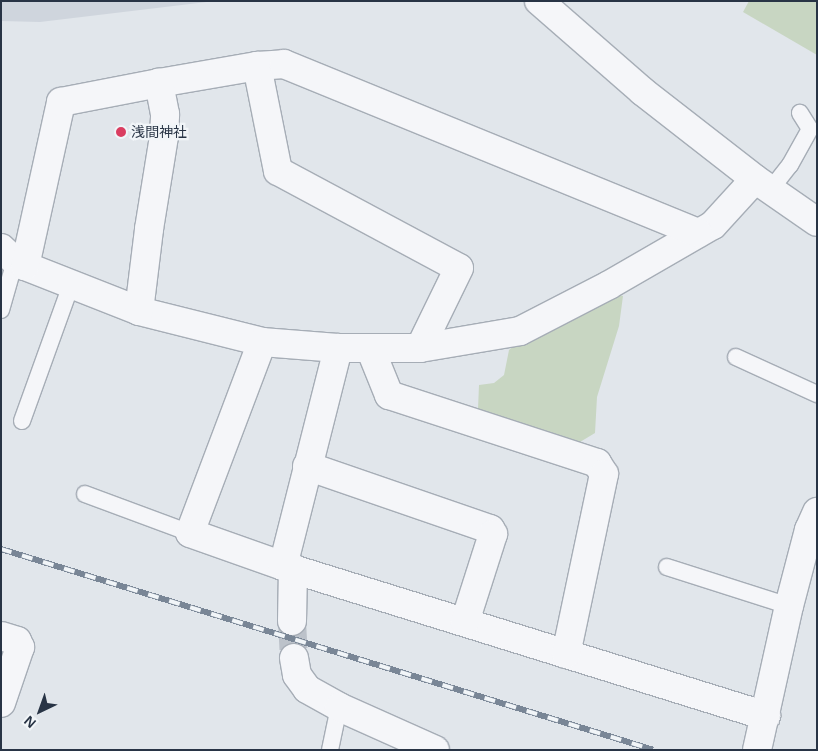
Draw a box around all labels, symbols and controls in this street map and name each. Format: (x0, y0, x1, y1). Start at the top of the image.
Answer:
place label: 浅間神社 (131, 124, 187, 140)
marker: 浅間神社 (115, 126, 127, 138)
north arrow (15, 686, 65, 736)
text: N (21, 713, 39, 731)

